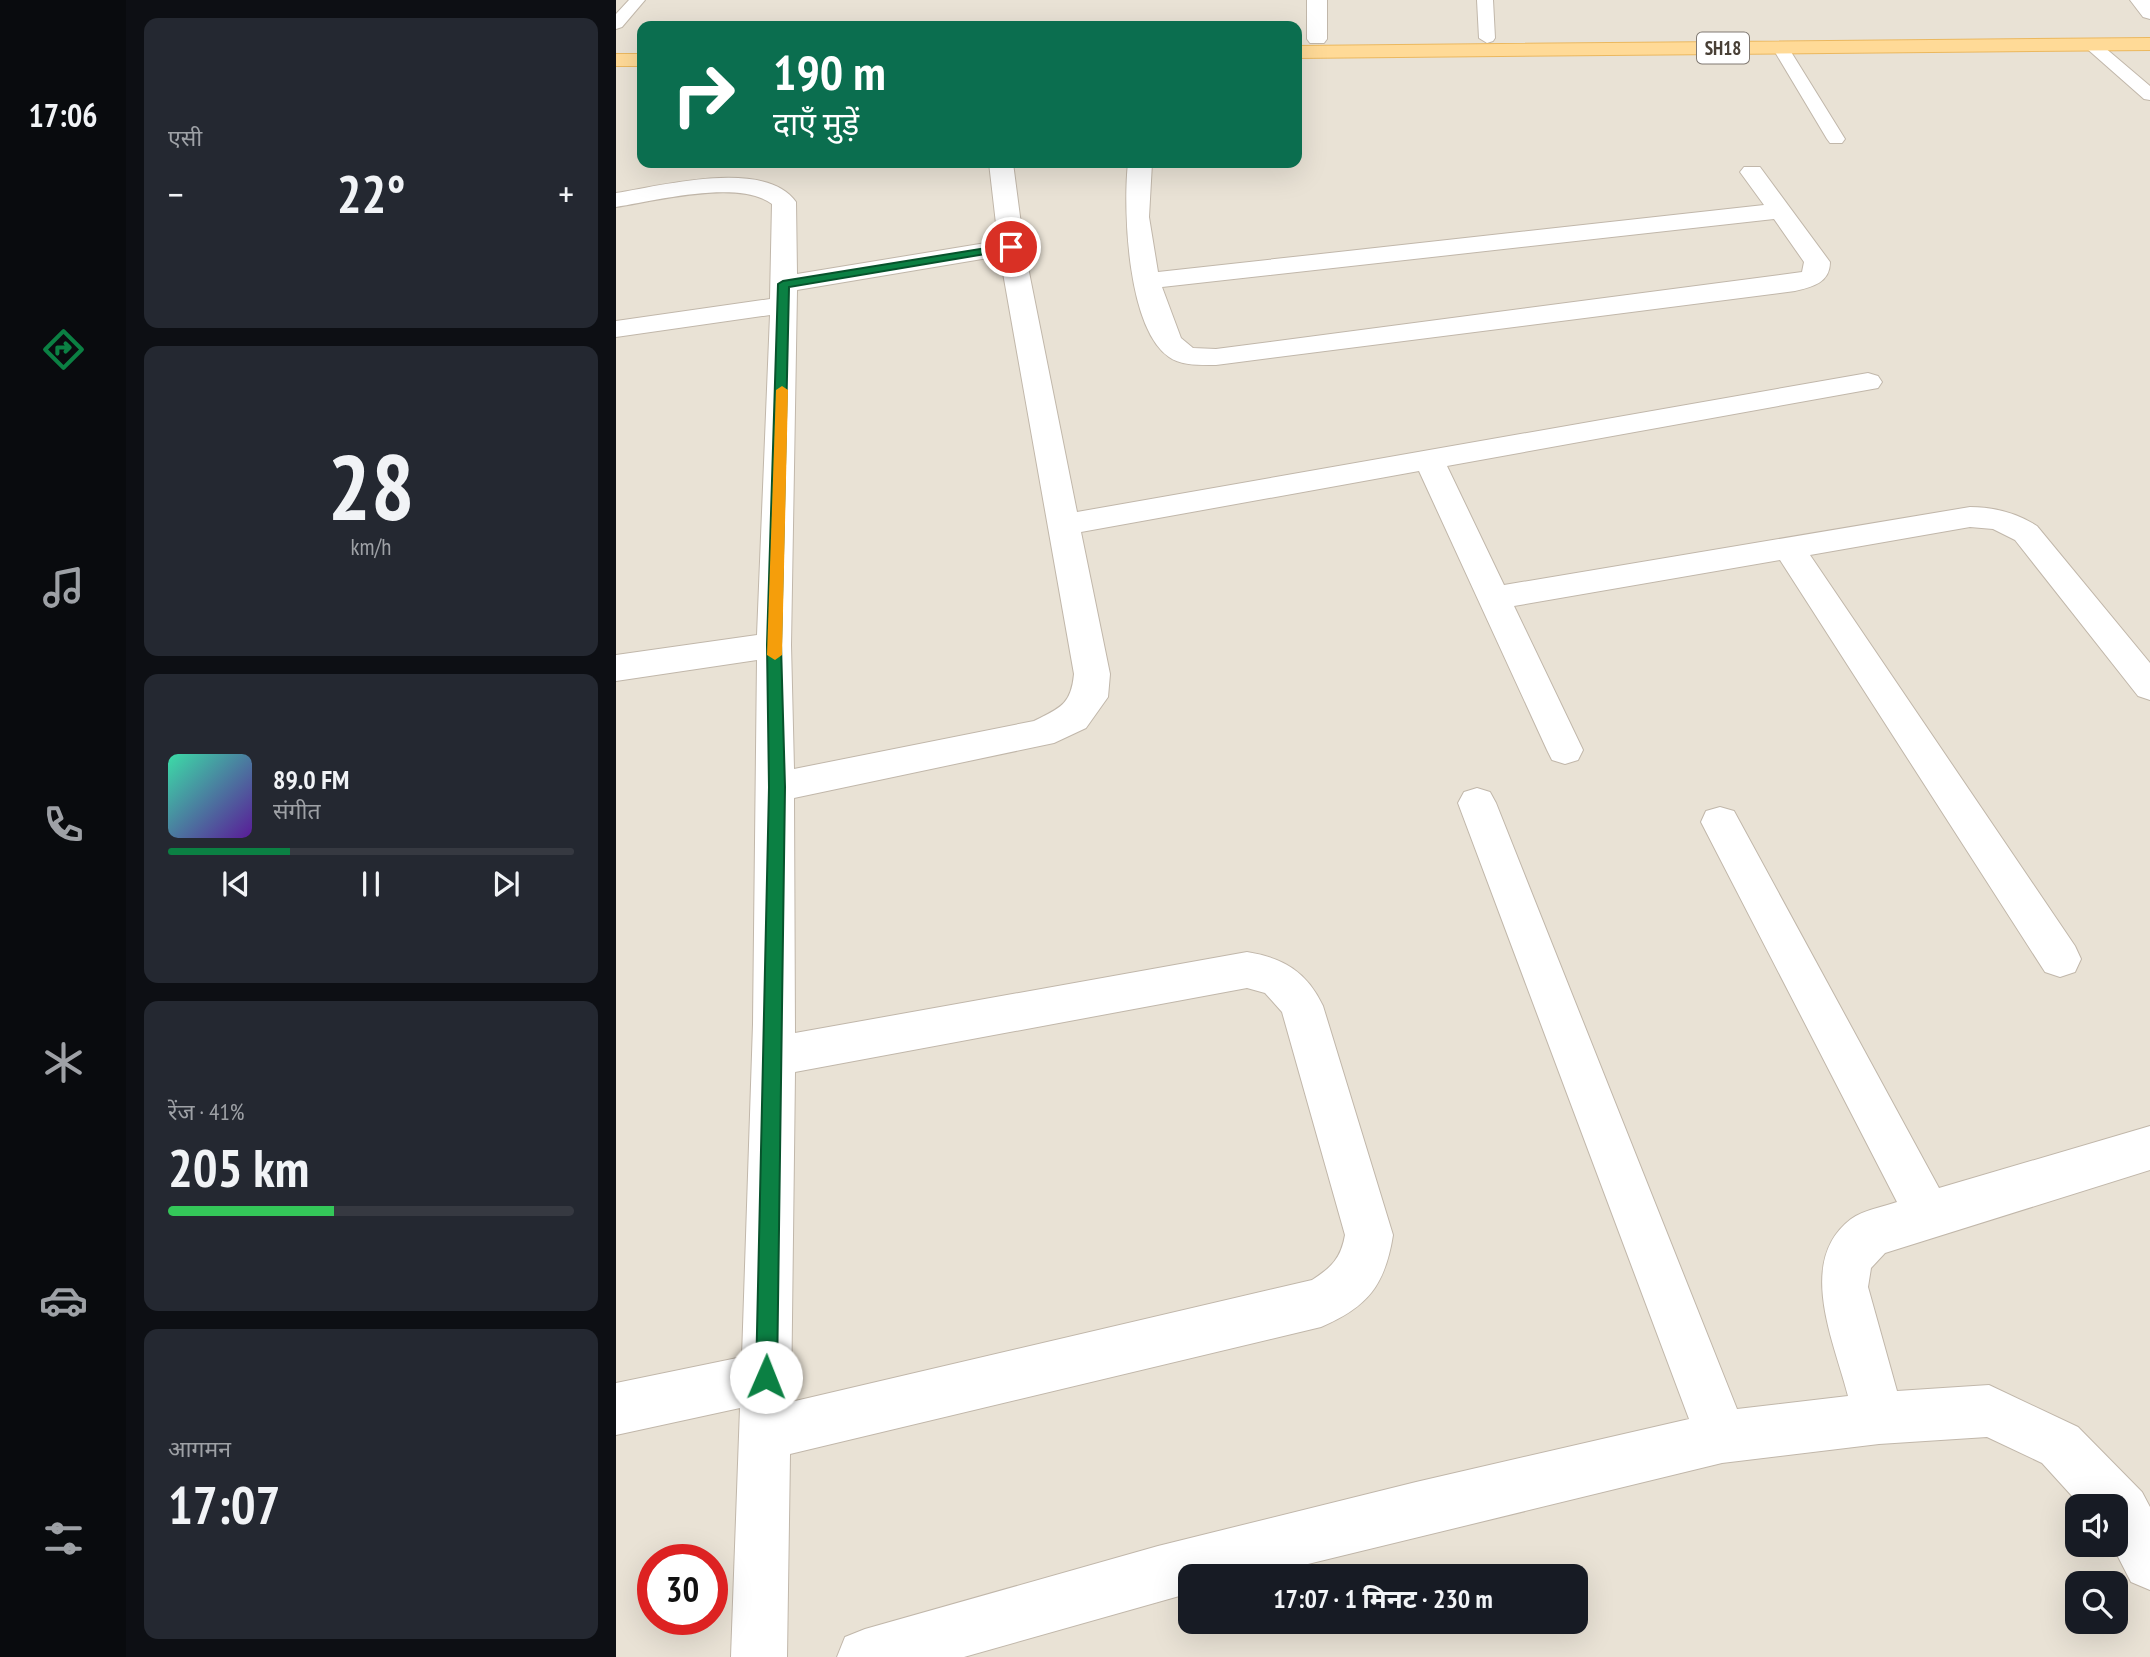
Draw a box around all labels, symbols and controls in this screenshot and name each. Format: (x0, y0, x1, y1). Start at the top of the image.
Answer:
road number: SH18 (1697, 32, 1749, 64)
text: 190 m (773, 40, 886, 104)
icon: right (658, 49, 749, 140)
text: 17:06 (28, 94, 98, 136)
text: दाएँ मुड़ें (773, 102, 859, 144)
text: एसी (168, 123, 202, 152)
text: 22° (337, 160, 405, 227)
text: − (168, 169, 184, 218)
text: + (558, 169, 574, 218)
pin (981, 217, 1041, 277)
icon: arrive (992, 228, 1030, 266)
icon: directions (39, 325, 88, 374)
text: 28 (328, 427, 415, 545)
text: km/h (351, 532, 391, 561)
icon: music (39, 563, 88, 612)
text: 89.0 FM (273, 763, 349, 796)
text: संगीत (273, 796, 321, 825)
icon: phone (39, 800, 88, 849)
icon: previous (217, 865, 255, 903)
icon: pause (352, 865, 390, 903)
icon: next (487, 865, 525, 903)
icon: climate (39, 1038, 88, 1087)
text: रेंज · 41% (168, 1097, 244, 1126)
text: 205 km (168, 1134, 309, 1201)
icon: car (39, 1276, 88, 1325)
position arrow (729, 1340, 803, 1414)
text: आगमन (168, 1434, 231, 1463)
text: 17:07 (168, 1471, 280, 1538)
map controls (2065, 1494, 2128, 1634)
button: sound (2065, 1494, 2128, 1557)
icon: filters (39, 1514, 88, 1563)
speed limit sign: 30 (637, 1544, 728, 1635)
button: search (2065, 1571, 2128, 1634)
text: 17:07 · 1 मिनट · 230 m (1273, 1582, 1493, 1615)

